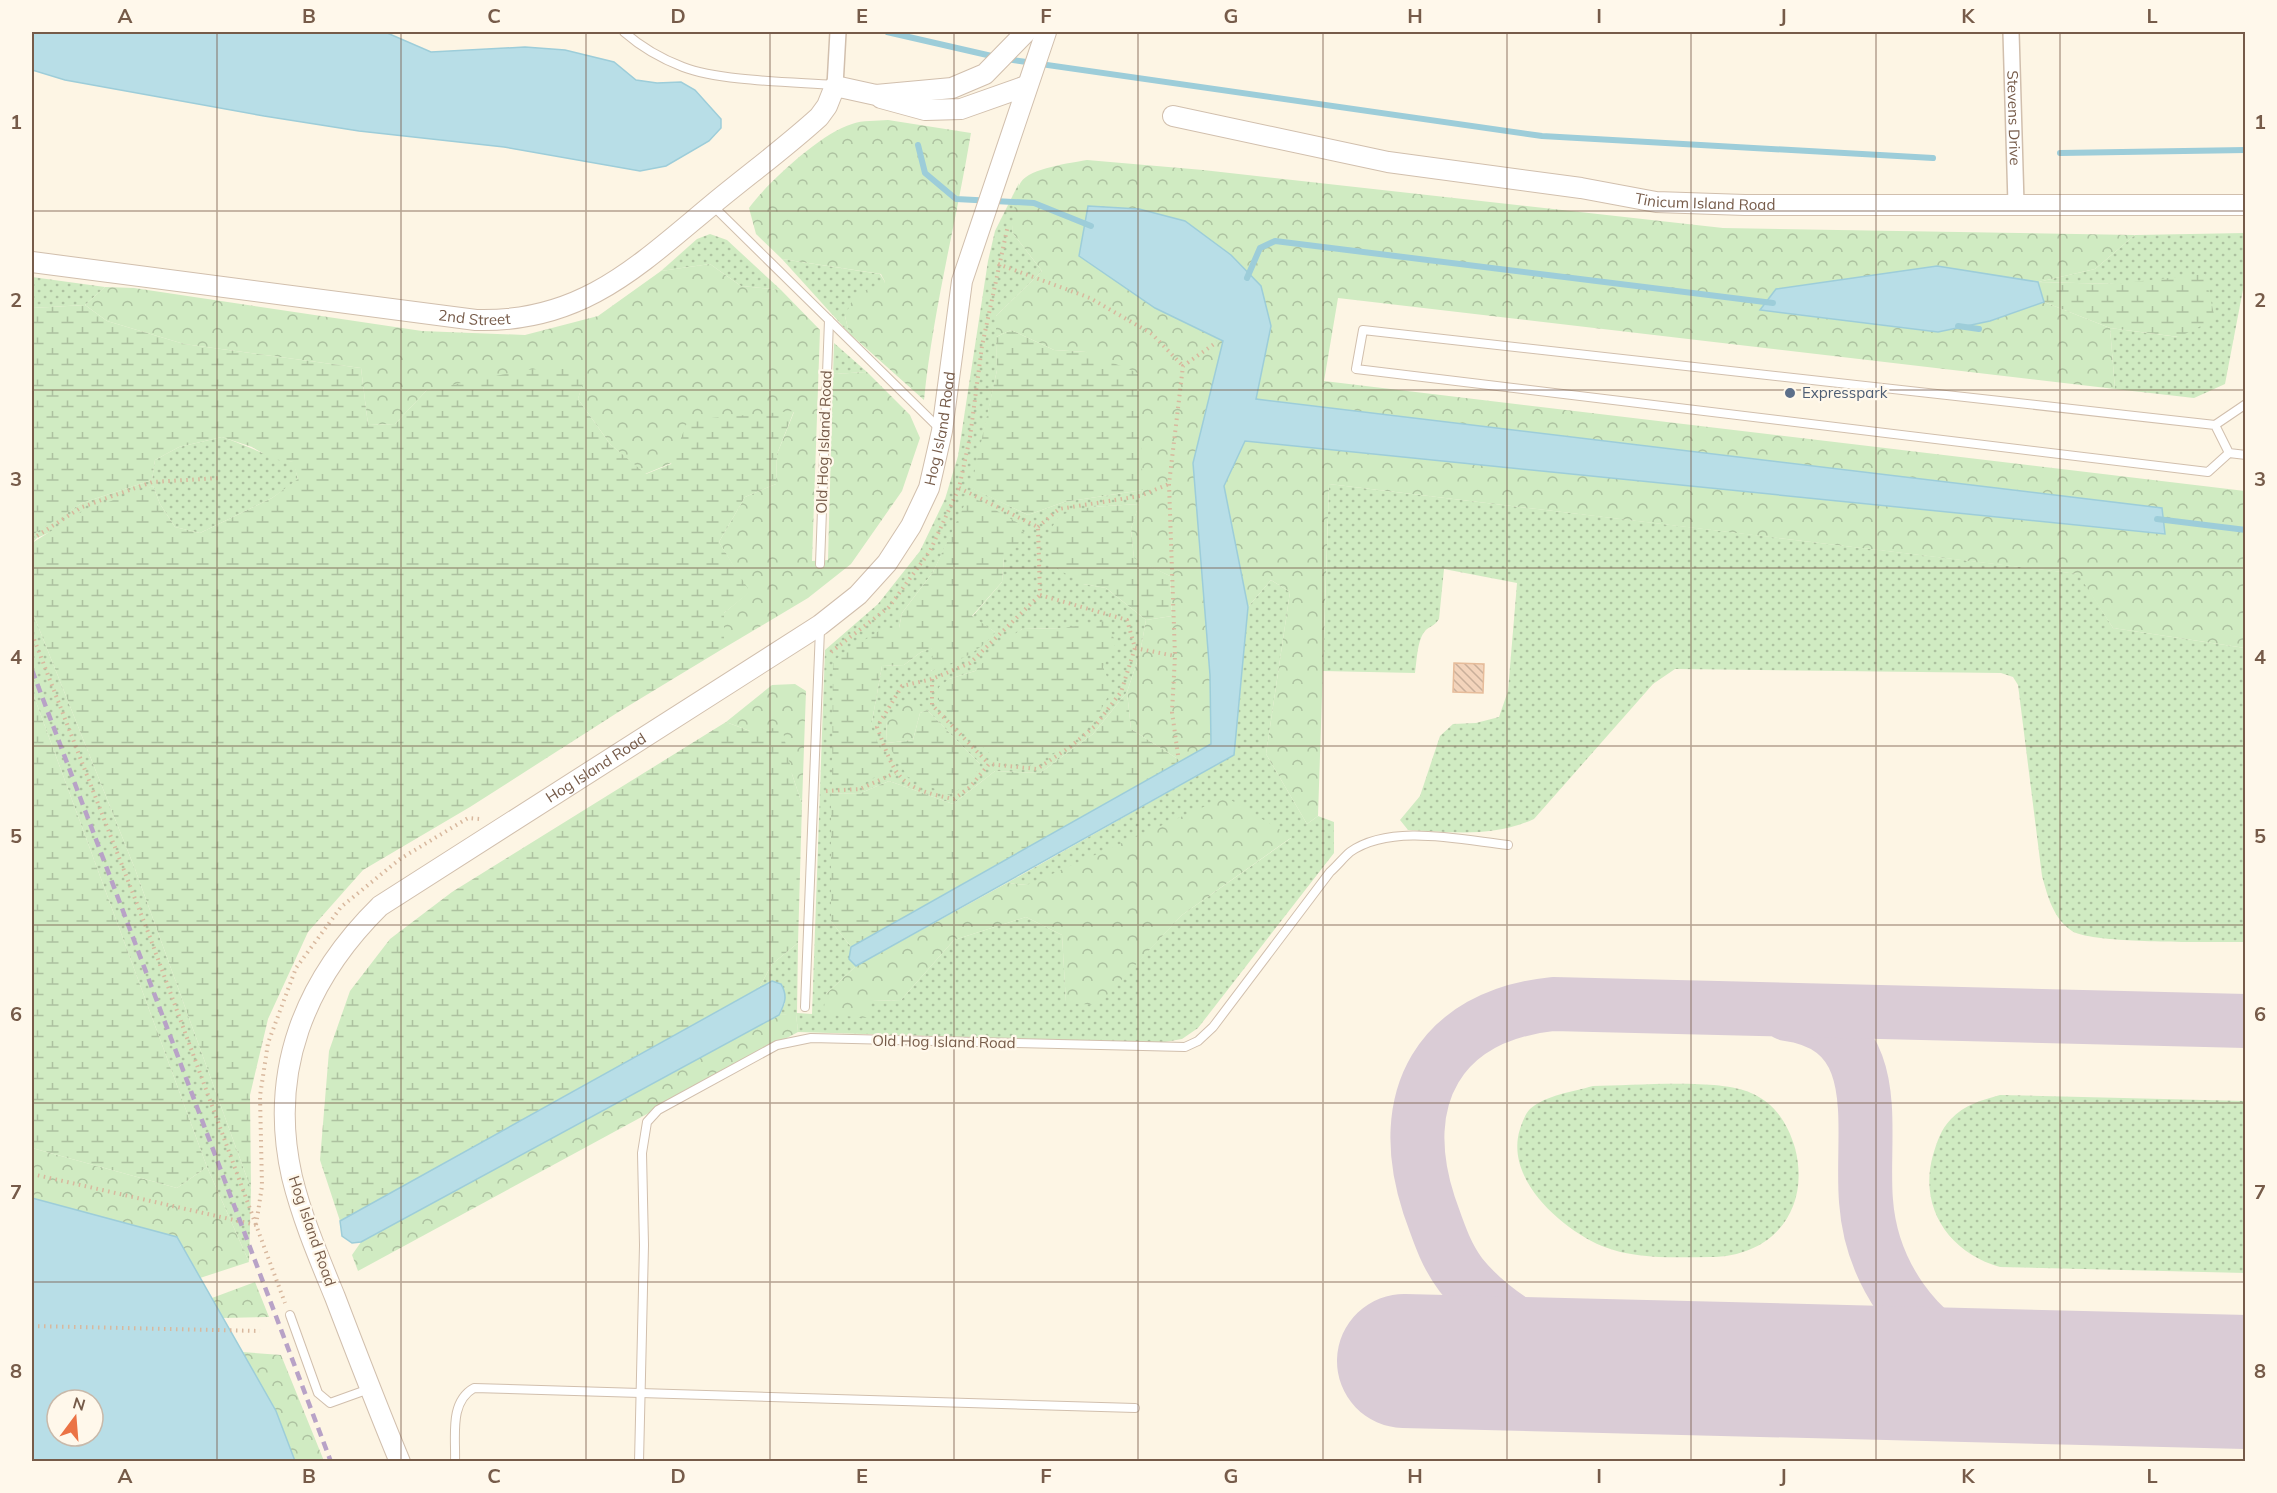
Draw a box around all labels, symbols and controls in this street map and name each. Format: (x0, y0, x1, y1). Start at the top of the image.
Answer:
text: A (118, 3, 133, 28)
text: B (302, 3, 316, 28)
text: C (487, 3, 501, 28)
text: D (670, 3, 686, 28)
text: E (856, 3, 868, 28)
text: F (1040, 3, 1052, 28)
text: G (1224, 3, 1238, 28)
text: H (1407, 3, 1423, 28)
text: I (1596, 3, 1602, 28)
text: J (1779, 3, 1787, 28)
text: K (1961, 3, 1975, 28)
text: L (2146, 3, 2158, 28)
street label: Stevens Drive (2003, 70, 2025, 166)
text: 1 (10, 109, 22, 134)
text: 1 (2254, 109, 2266, 134)
street label: Tinicum Island Road (1633, 188, 1775, 214)
text: 2 (10, 287, 22, 312)
text: 2 (2254, 287, 2266, 312)
street label: 2nd Street (437, 305, 511, 329)
street label: Old Hog Island Road (812, 370, 835, 514)
street label: Hog Island Road (920, 370, 959, 487)
place label: Expresspark (1802, 383, 1888, 402)
marker: Expresspark (1783, 386, 1797, 400)
text: 3 (10, 466, 22, 491)
text: 3 (2254, 466, 2266, 491)
text: 4 (10, 644, 22, 669)
text: 4 (2254, 644, 2266, 669)
street label: Hog Island Road (542, 728, 650, 807)
text: 5 (10, 823, 22, 848)
text: 5 (2254, 823, 2266, 848)
text: 6 (10, 1001, 22, 1026)
text: 6 (2254, 1001, 2266, 1026)
street label: Old Hog Island Road (872, 1031, 1016, 1052)
street label: Hog Island Road (285, 1173, 340, 1288)
text: 7 (10, 1179, 22, 1204)
text: 7 (2254, 1179, 2266, 1204)
text: 8 (10, 1358, 22, 1383)
text: 8 (2254, 1358, 2266, 1383)
north arrow (45, 1388, 105, 1448)
text: N (71, 1392, 88, 1415)
text: A (118, 1463, 133, 1488)
text: B (302, 1463, 316, 1488)
text: C (487, 1463, 501, 1488)
text: D (670, 1463, 686, 1488)
text: E (856, 1463, 868, 1488)
text: F (1040, 1463, 1052, 1488)
text: G (1224, 1463, 1238, 1488)
text: H (1407, 1463, 1423, 1488)
text: I (1596, 1463, 1602, 1488)
text: J (1779, 1463, 1787, 1488)
text: K (1961, 1463, 1975, 1488)
text: L (2146, 1463, 2158, 1488)

